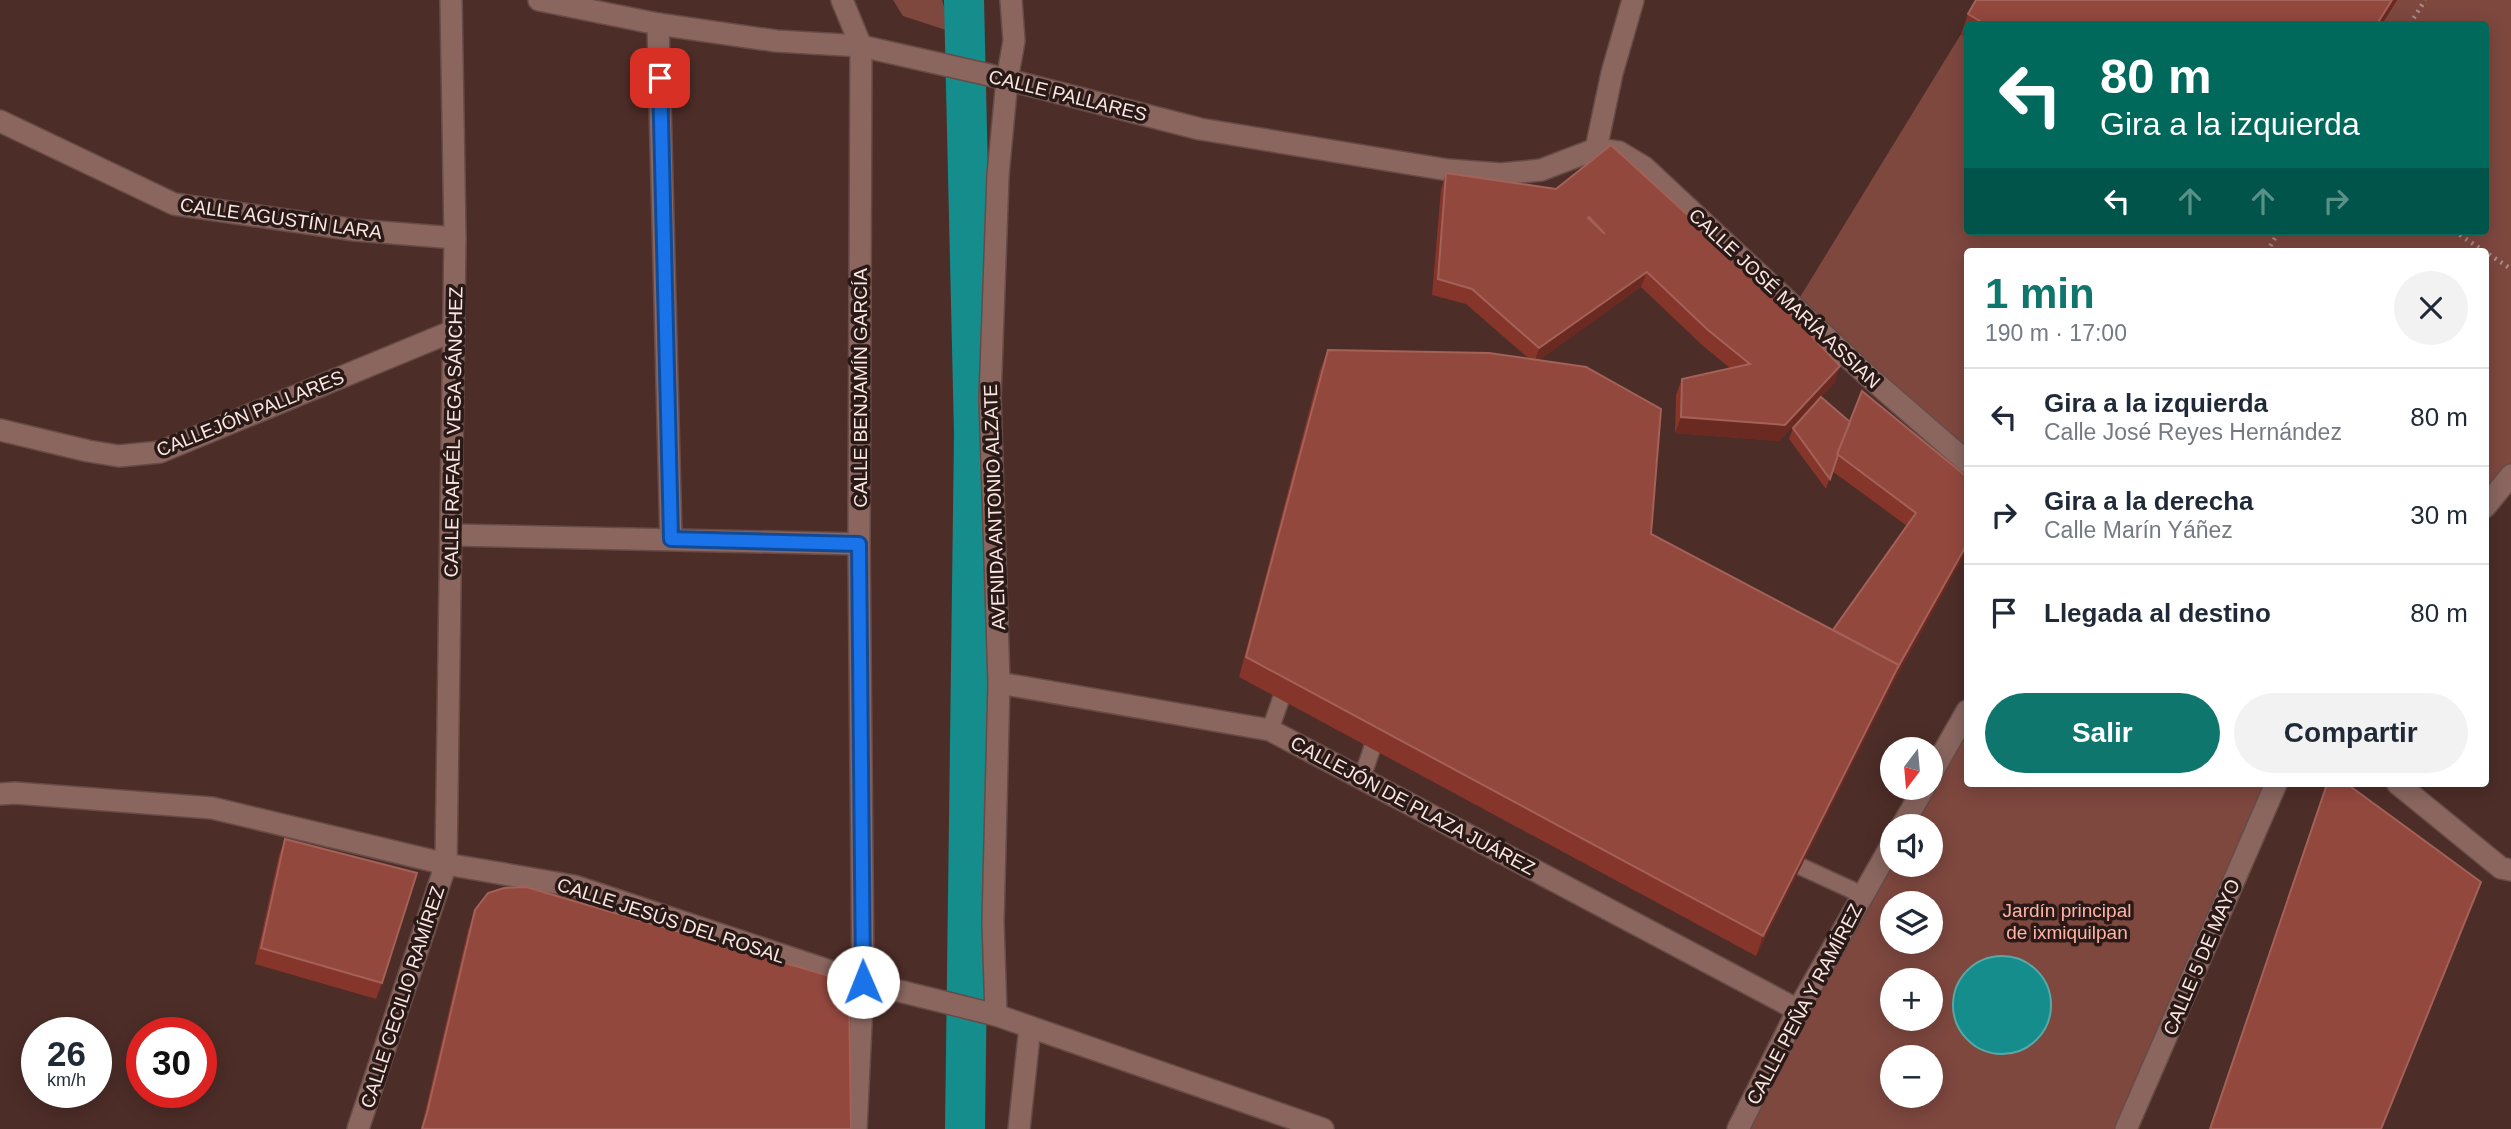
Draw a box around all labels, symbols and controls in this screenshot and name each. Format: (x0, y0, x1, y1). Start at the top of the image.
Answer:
pin (630, 48, 690, 108)
icon: left (1985, 49, 2076, 140)
text: 80 m (2100, 49, 2212, 103)
icon: arrive (641, 59, 679, 97)
street label: CALLE PALLARES (987, 66, 1149, 125)
text: Gira a la izquierda (2100, 106, 2360, 142)
icon: left (2098, 182, 2136, 220)
icon: ahead (2171, 182, 2209, 220)
icon: ahead (2244, 182, 2282, 220)
icon: right (2317, 182, 2355, 220)
street label: CALLE AGUSTÍN LARA (179, 194, 384, 243)
street label: CALLE JOSÉ MARÍA ASSIAN (1685, 204, 1884, 392)
street label: CALLE BENJAMÍN GARCÍA (850, 268, 871, 508)
text: 1 min (1985, 270, 2095, 317)
button: close (2394, 271, 2468, 345)
street label: CALLE RAFAÉL VEGA SÁNCHEZ (440, 286, 467, 578)
text: 190 m · 17:00 (1985, 320, 2127, 346)
street label: CALLEJÓN PALLARES (153, 366, 347, 461)
street label: AVENIDA ANTONIO ALZATE (980, 384, 1009, 630)
text: Gira a la izquierda (2044, 388, 2268, 418)
icon: left (1985, 398, 2023, 436)
text: 80 m (2410, 402, 2468, 432)
text: Calle José Reyes Hernández (2044, 419, 2342, 445)
text: Gira a la derecha (2044, 486, 2254, 516)
icon: right (1985, 496, 2023, 534)
text: 30 m (2410, 500, 2468, 530)
text: Calle Marín Yáñez (2044, 517, 2233, 543)
icon: arrive (1985, 594, 2023, 632)
text: Llegada al destino (2044, 598, 2271, 628)
text: 80 m (2410, 598, 2468, 628)
button: Salir (1985, 693, 2220, 773)
button: Compartir (2234, 693, 2468, 773)
street label: CALLEJÓN DE PLAZA JUÁREZ (1287, 732, 1539, 879)
north arrow (1880, 737, 1942, 800)
map controls (1880, 737, 1943, 1108)
button: sound (1880, 814, 1943, 877)
street label: CALLE JESÚS DEL ROSAL (554, 874, 787, 967)
street label: CALLE 5 DE MAYO (2159, 876, 2244, 1038)
street label: CALLE CECILIO RAMÍREZ (357, 883, 448, 1111)
button: layers (1880, 891, 1943, 954)
street label: CALLE PEÑA Y RAMÍREZ (1743, 900, 1867, 1108)
park label: Jardín principal de ixmiquilpan (2003, 900, 2131, 943)
position arrow (826, 945, 900, 1019)
button: + (1880, 968, 1943, 1031)
speed limit sign: 30 (126, 1017, 217, 1108)
text: 26 (47, 1034, 86, 1073)
button: − (1880, 1045, 1943, 1108)
text: km/h (47, 1070, 86, 1090)

